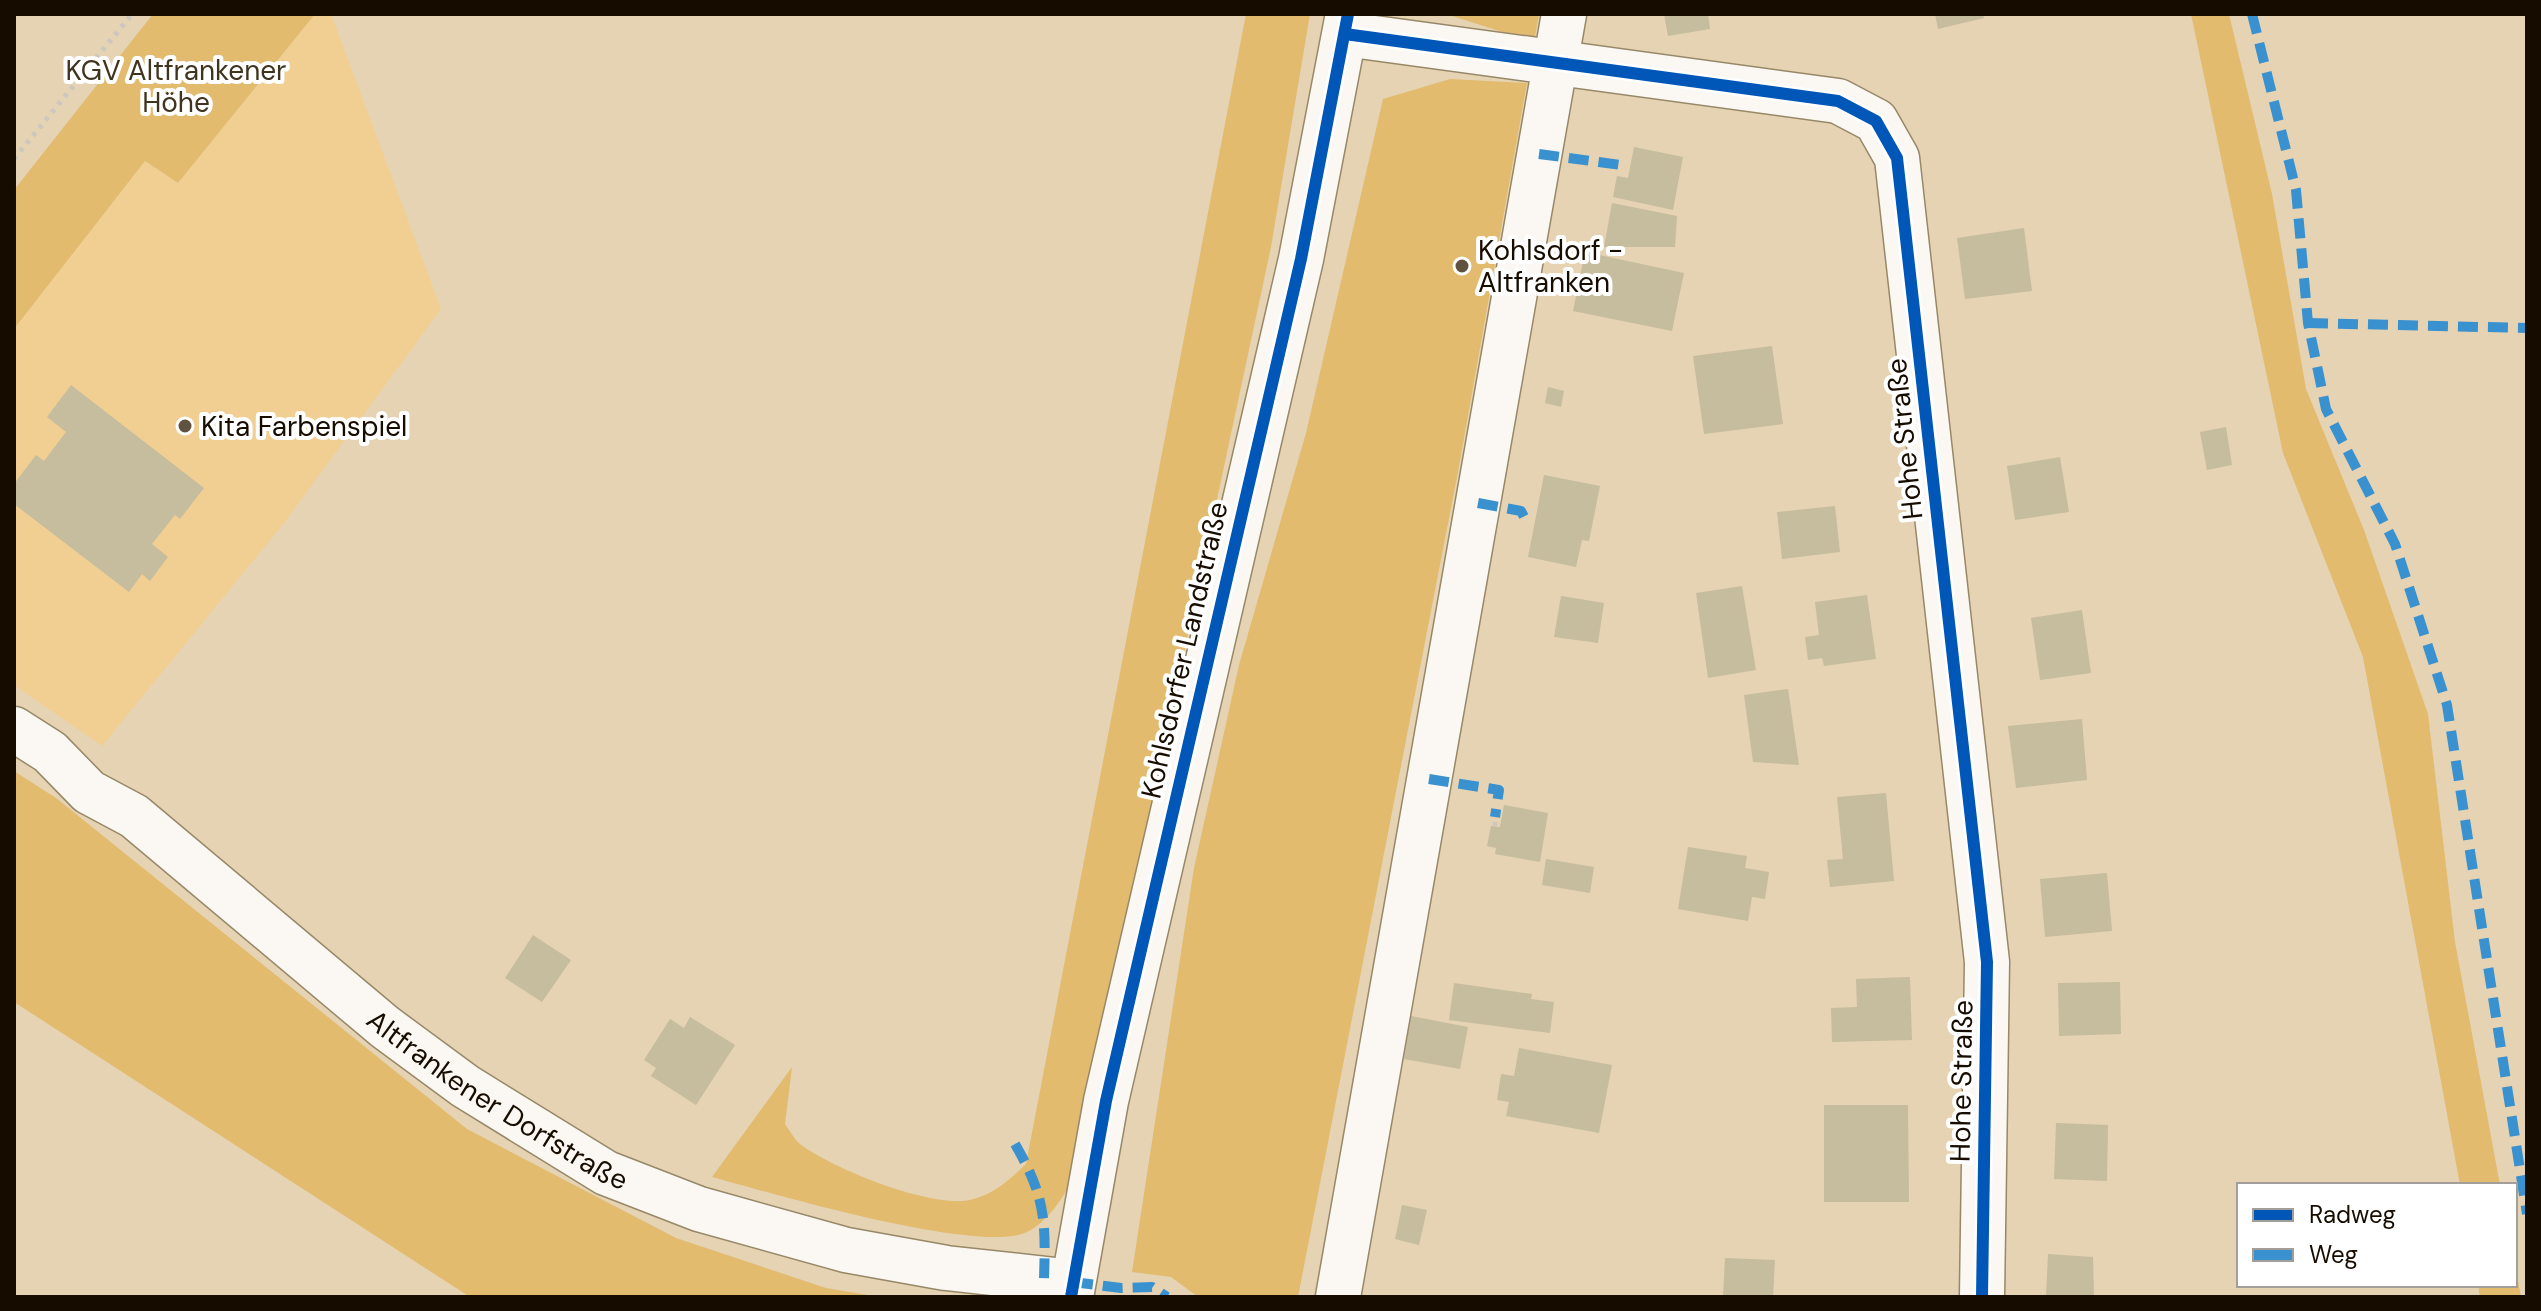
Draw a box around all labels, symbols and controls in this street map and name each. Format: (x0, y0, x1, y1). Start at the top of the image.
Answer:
park label: KGV Altfrankener Höhe (66, 52, 286, 121)
place label: Kohlsdorf - Altfranken (1478, 232, 1623, 301)
marker: Kohlsdorf - Altfranken (1453, 257, 1471, 275)
street label: Hohe Straße (1878, 356, 1931, 521)
place label: Kita Farbenspiel (201, 408, 407, 445)
marker: Kita Farbenspiel (176, 417, 194, 435)
street label: Kohlsdorfer Landstraße (1132, 498, 1237, 802)
street label: Hohe Straße (1942, 1000, 1981, 1162)
street label: Altfrankener Dorfstraße (359, 1002, 633, 1199)
legend (2237, 1183, 2517, 1287)
text: Radweg (2309, 1199, 2396, 1230)
text: Weg (2309, 1239, 2358, 1270)

